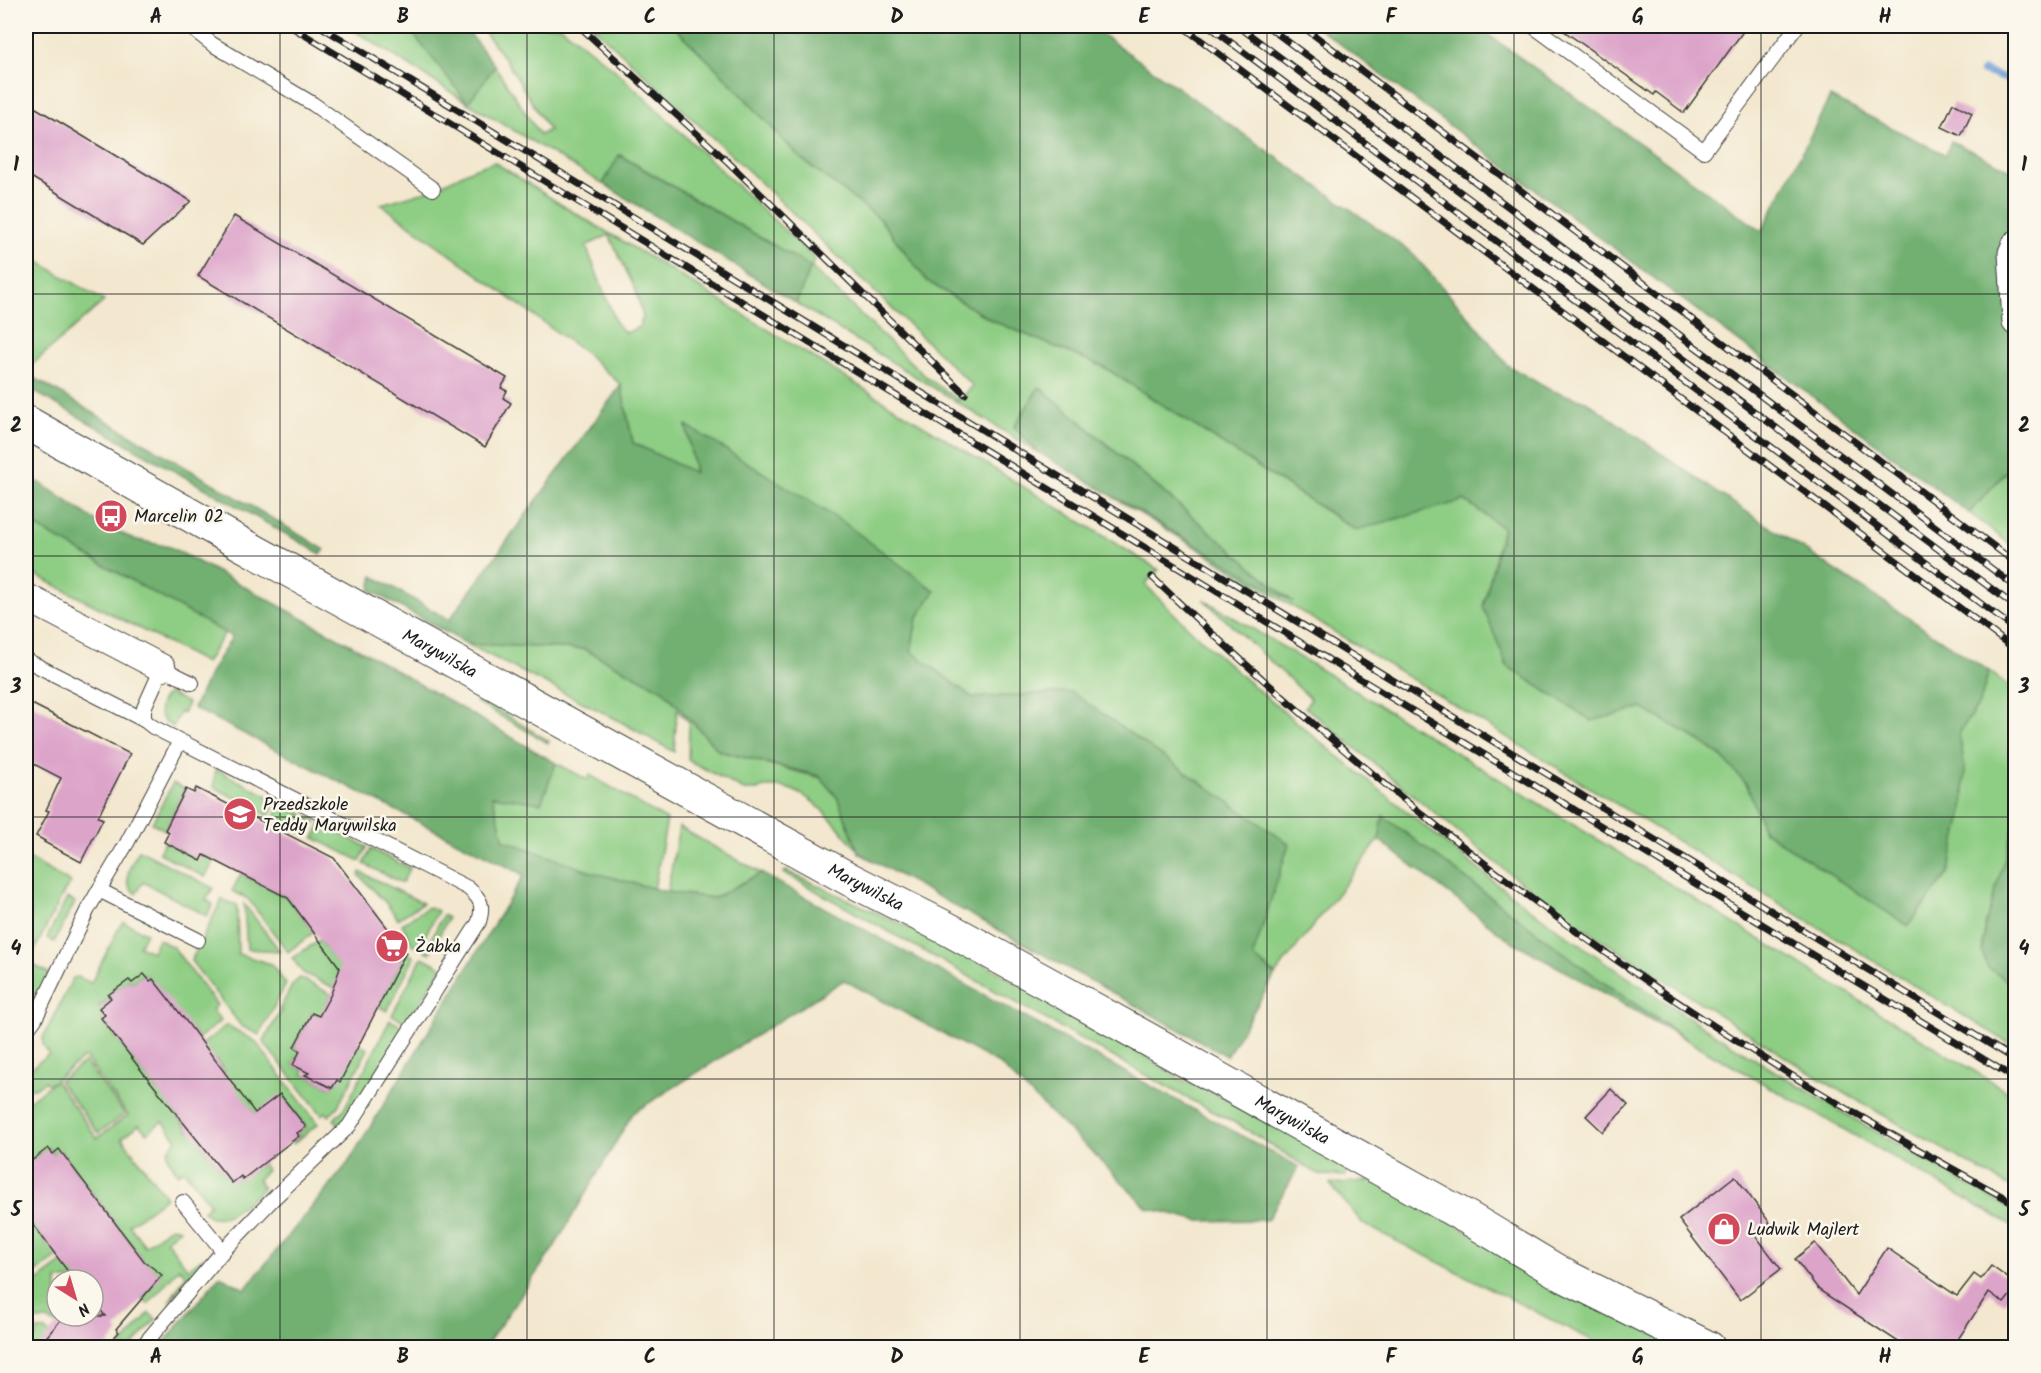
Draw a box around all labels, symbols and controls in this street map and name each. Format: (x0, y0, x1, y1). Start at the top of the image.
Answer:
text: A (150, 2, 162, 34)
text: B (397, 2, 409, 34)
text: C (644, 2, 656, 34)
text: D (890, 2, 904, 34)
text: E (1138, 2, 1150, 34)
text: F (1386, 2, 1398, 34)
text: G (1632, 2, 1644, 34)
text: H (1878, 2, 1892, 34)
text: 1 (13, 150, 19, 182)
text: 1 (2021, 150, 2027, 182)
text: 2 (10, 411, 22, 443)
text: 2 (2018, 411, 2030, 443)
bus stop icon: Marcelin 02 (93, 498, 129, 534)
place label: Marcelin 02 (134, 503, 224, 532)
street label: Marywilska (396, 622, 482, 687)
text: 3 (10, 672, 22, 704)
text: 3 (2018, 672, 2030, 704)
place label: Przedszkole Teddy Marywilska (263, 791, 397, 841)
school or university icon: Przedszkole Teddy Marywilska (222, 796, 258, 832)
street label: Marywilska (821, 857, 908, 920)
supermarket icon: Żabka (374, 928, 410, 964)
place label: Żabka (415, 933, 461, 962)
text: 4 (11, 934, 22, 966)
text: 4 (2019, 934, 2030, 966)
street label: Marywilska (1249, 1088, 1335, 1154)
text: 5 (10, 1195, 23, 1227)
text: 5 (2018, 1195, 2031, 1227)
shop icon: Ludwik Majlert (1706, 1211, 1742, 1247)
place label: Ludwik Majlert (1747, 1216, 1860, 1245)
north arrow (45, 1268, 105, 1328)
text: N (72, 1296, 95, 1322)
text: A (150, 1342, 162, 1373)
text: B (397, 1342, 409, 1373)
text: C (644, 1342, 656, 1373)
text: D (890, 1342, 904, 1373)
text: E (1138, 1342, 1150, 1373)
text: F (1386, 1342, 1398, 1373)
text: G (1632, 1342, 1644, 1373)
text: H (1878, 1342, 1892, 1373)

